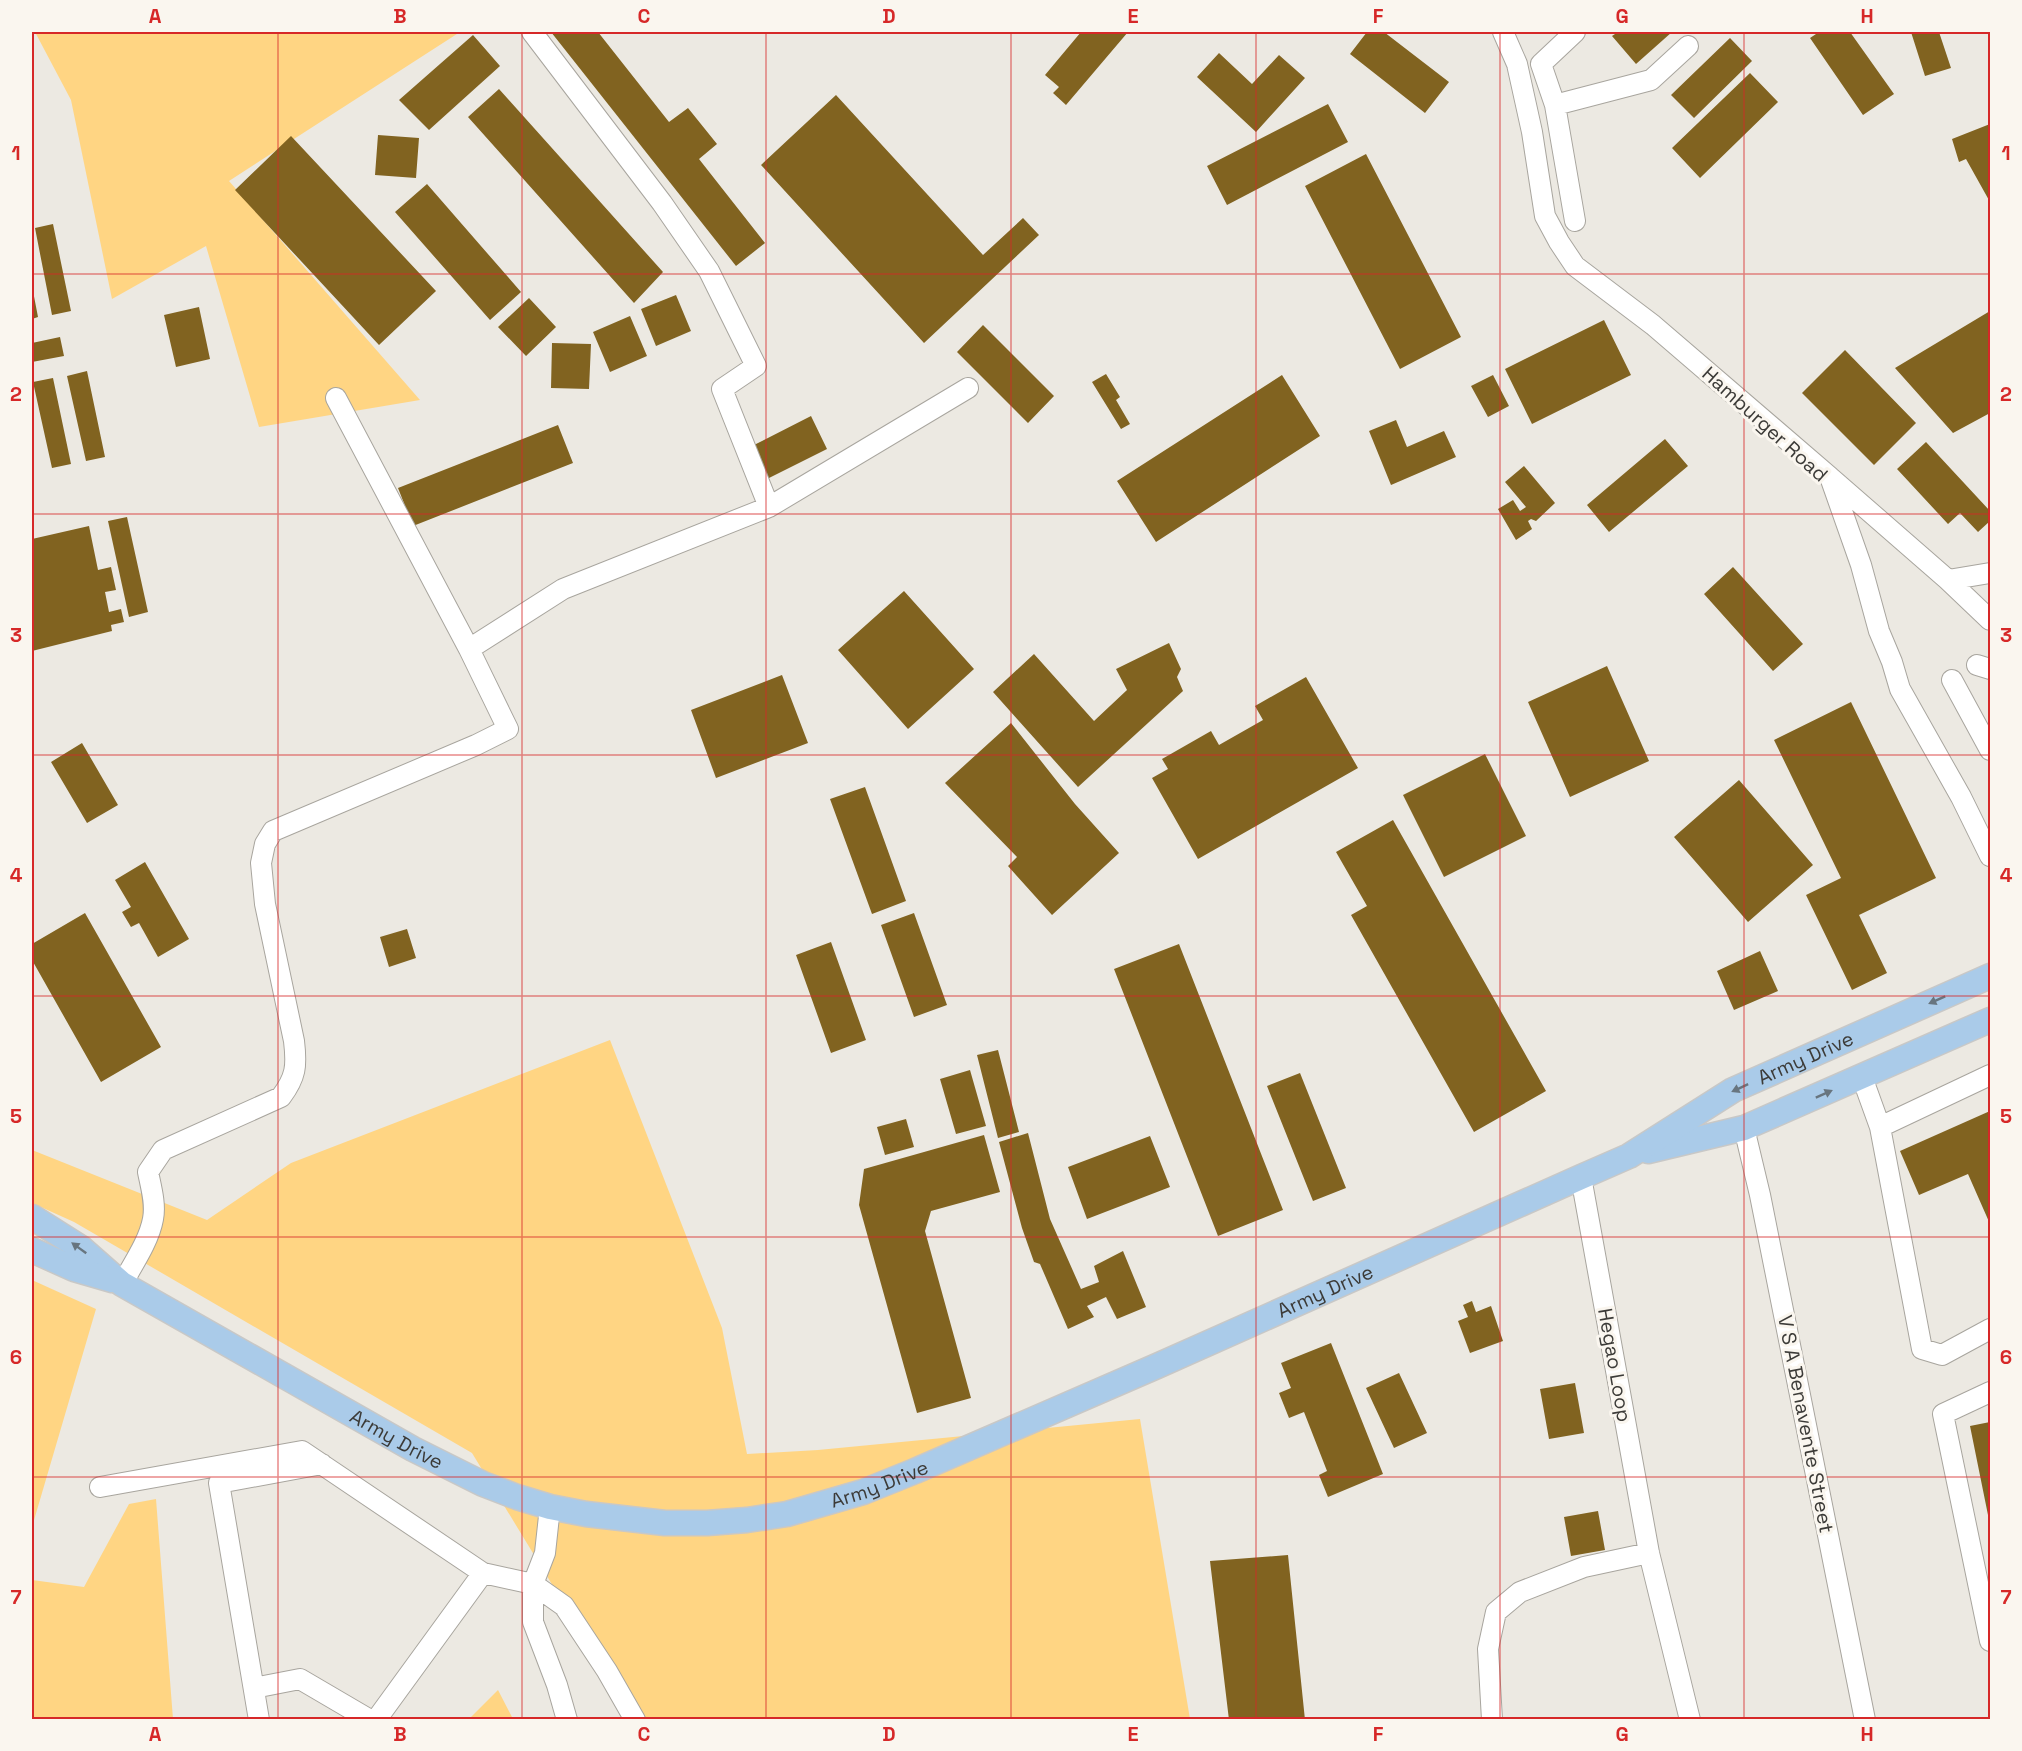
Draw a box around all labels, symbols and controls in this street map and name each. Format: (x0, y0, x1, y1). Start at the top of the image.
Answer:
text: A (149, 3, 162, 29)
text: B (393, 3, 407, 29)
text: C (638, 3, 651, 29)
text: D (882, 3, 896, 29)
text: E (1127, 3, 1139, 29)
text: F (1373, 3, 1384, 29)
text: G (1615, 3, 1629, 29)
text: H (1860, 3, 1874, 29)
text: 1 (11, 140, 21, 166)
text: 1 (2001, 140, 2011, 166)
street label: Hamburger Road (1697, 361, 1833, 487)
text: 2 (10, 381, 22, 407)
text: 2 (2000, 381, 2012, 407)
text: 3 (10, 622, 22, 648)
text: 3 (2000, 622, 2012, 648)
text: 4 (10, 862, 23, 888)
text: 4 (2000, 862, 2013, 888)
one-way arrow (1928, 996, 1946, 1005)
street label: Army Drive (1753, 1025, 1858, 1091)
one-way arrow (1731, 1083, 1748, 1092)
one-way arrow (1815, 1089, 1832, 1098)
text: 5 (10, 1103, 22, 1129)
text: 5 (2000, 1103, 2012, 1129)
one-way arrow (71, 1242, 86, 1254)
street label: Army Drive (1273, 1258, 1377, 1324)
street label: Hegao Loop (1592, 1306, 1638, 1424)
street label: V S A Benavente Street (1772, 1313, 1840, 1535)
text: 6 (10, 1344, 22, 1370)
text: 6 (2000, 1344, 2012, 1370)
street label: Army Drive (345, 1403, 448, 1475)
street label: Army Drive (827, 1454, 932, 1514)
text: 7 (10, 1584, 22, 1610)
text: 7 (2000, 1584, 2012, 1610)
text: A (149, 1721, 162, 1747)
text: B (393, 1721, 407, 1747)
text: C (638, 1721, 651, 1747)
text: D (882, 1721, 896, 1747)
text: E (1127, 1721, 1139, 1747)
text: F (1373, 1721, 1384, 1747)
text: G (1615, 1721, 1629, 1747)
text: H (1860, 1721, 1874, 1747)

